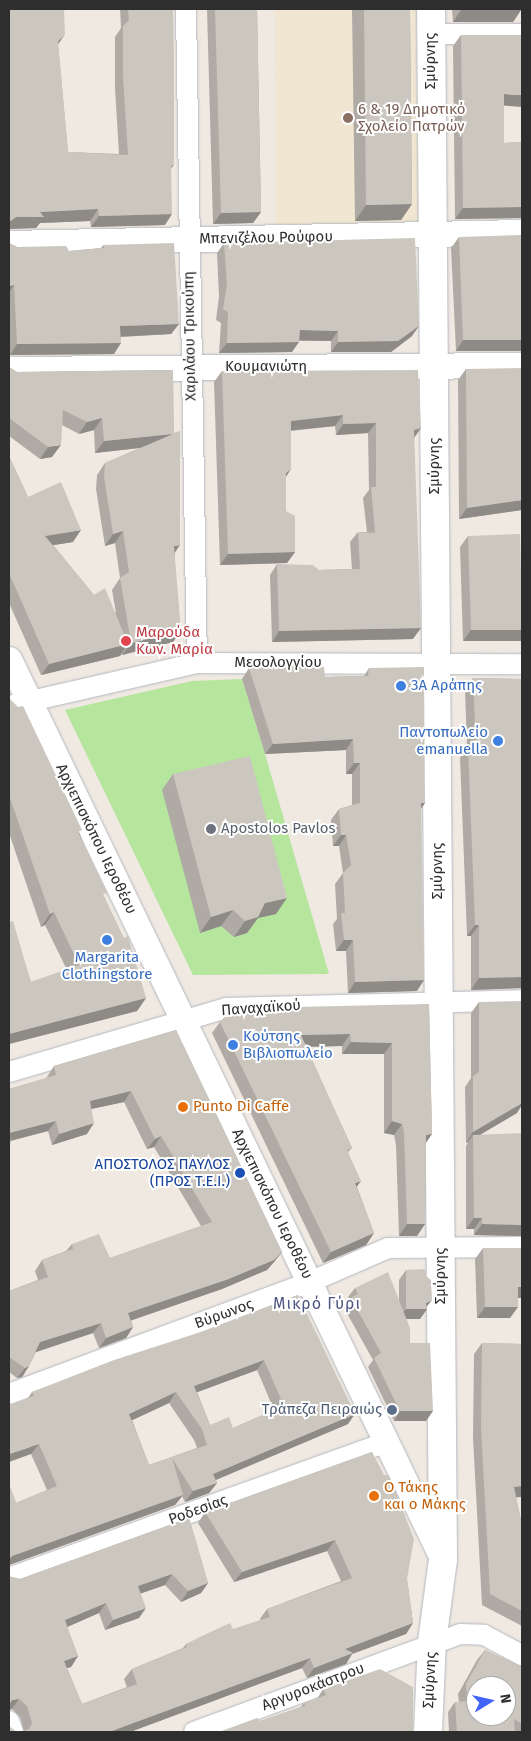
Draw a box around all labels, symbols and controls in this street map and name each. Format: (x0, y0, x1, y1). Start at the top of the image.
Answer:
street label: Σμύρνης (422, 33, 440, 89)
place label: 6 & 19 Δημοτικό Σχολείο Πατρών (358, 100, 466, 135)
marker: 6 & 19 Δημοτικό Σχολείο Πατρών (342, 112, 354, 124)
street label: Μπενιζέλου Ρούφου (199, 228, 333, 248)
street label: Χαριλάου Τρικούπη (180, 271, 200, 401)
street label: Κουμανιώτη (225, 358, 307, 376)
street label: Σμύρνης (426, 438, 444, 494)
place label: Μαρούδα Κων. Μαρία (136, 623, 213, 658)
marker: Μαρούδα Κων. Μαρία (120, 635, 132, 647)
street label: Μεσολογγίου (234, 654, 322, 672)
place label: 3Α Αράπης (411, 677, 482, 695)
marker: 3Α Αράπης (395, 680, 407, 692)
place label: Παντοπωλείο emanuella (399, 723, 488, 758)
marker: Παντοπωλείο emanuella (492, 735, 504, 747)
street label: Αρχιεπισκόπου Ιεροθέου (52, 761, 140, 917)
place label: Apostolos Pavlos (221, 820, 336, 838)
marker: Apostolos Pavlos (205, 823, 217, 835)
street label: Σμύρνης (429, 843, 447, 899)
marker: Margarita Clothingstore (101, 934, 113, 946)
place label: Margarita Clothingstore (62, 948, 152, 983)
street label: Παναχαϊκού (221, 996, 301, 1020)
place label: Κούτσης Βιβλιοπωλείο (243, 1027, 333, 1062)
marker: Κούτσης Βιβλιοπωλείο (227, 1039, 239, 1051)
place label: Punto Di Caffe (193, 1098, 289, 1116)
marker: Punto Di Caffe (177, 1101, 189, 1113)
street label: Αρχιεπισκόπου Ιεροθέου (228, 1126, 316, 1282)
place label: ΑΠΟΣΤΟΛΟΣ ΠΑΥΛΟΣ (ΠΡΟΣ Τ.Ε.Ι.) (95, 1155, 230, 1190)
marker: ΑΠΟΣΤΟΛΟΣ ΠΑΥΛΟΣ (ΠΡΟΣ Τ.Ε.Ι.) (234, 1167, 246, 1179)
street label: Σμύρνης (432, 1248, 450, 1304)
district label: Μικρό Γύρι (272, 1294, 362, 1314)
street label: Βύρωνος (192, 1295, 256, 1333)
place label: Τράπεζα Πειραιώς (262, 1401, 382, 1419)
marker: Τράπεζα Πειραιώς (386, 1404, 398, 1416)
place label: Ο Τάκης και ο Μάκης (384, 1478, 466, 1513)
marker: Ο Τάκης και ο Μάκης (368, 1490, 380, 1502)
street label: Ροδεσίας (166, 1491, 230, 1529)
street label: Σμύρνης (420, 1651, 440, 1709)
street label: Αργυροκάστρου (259, 1659, 367, 1715)
north arrow (466, 1676, 516, 1726)
text: N (496, 1693, 514, 1705)

